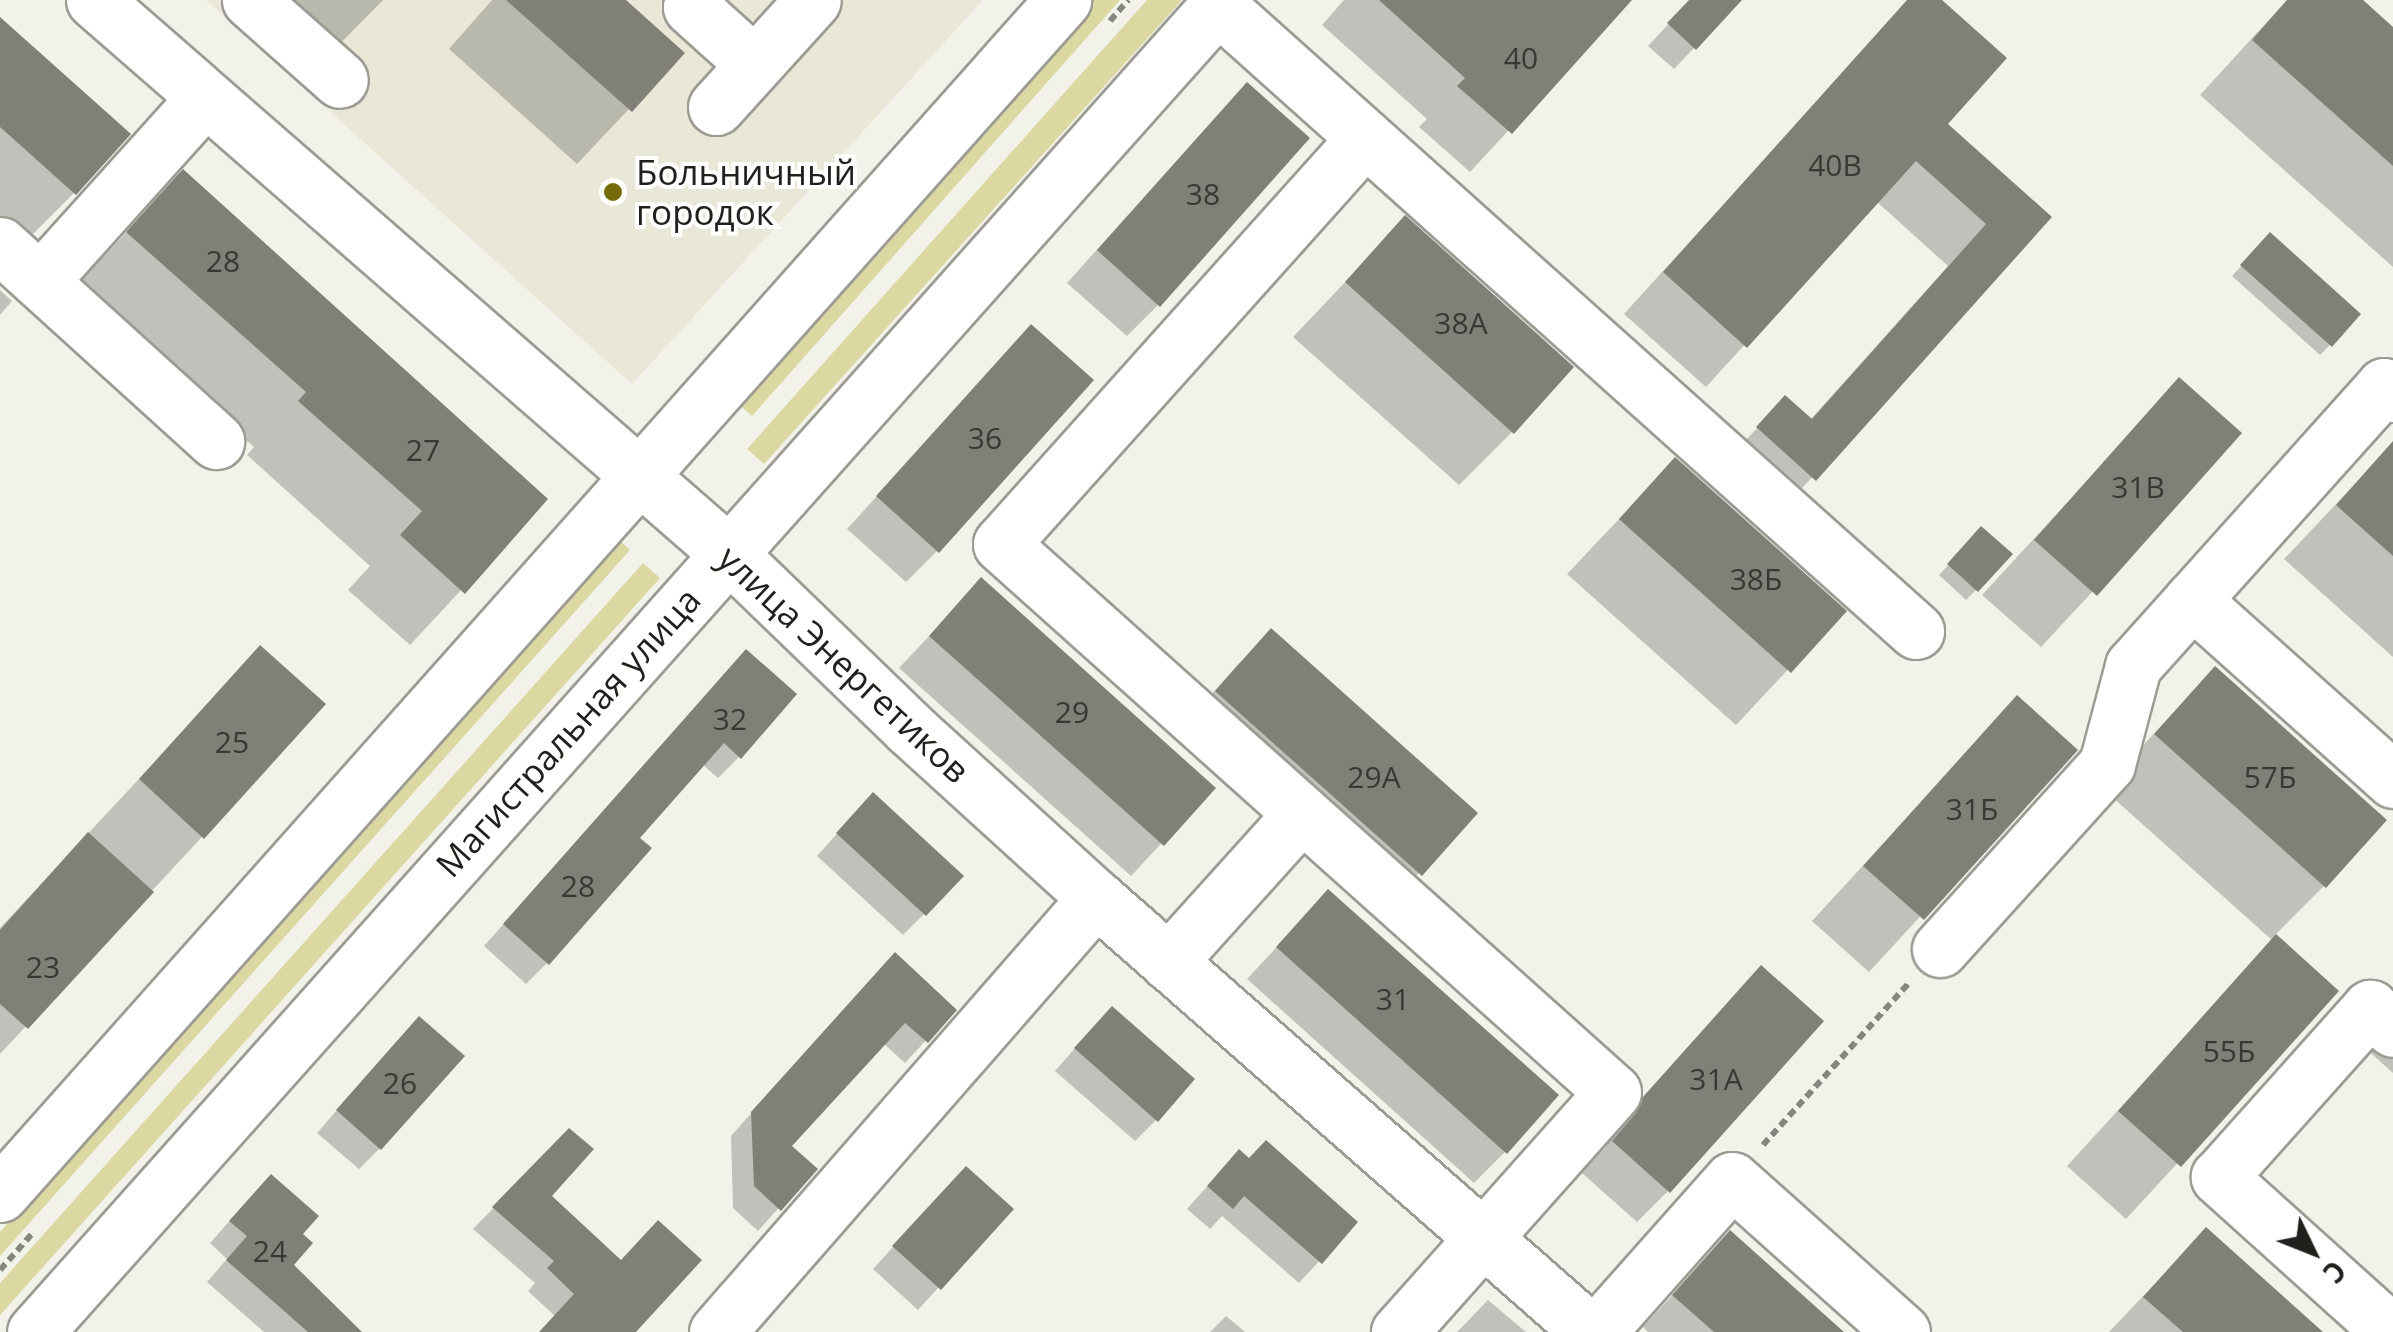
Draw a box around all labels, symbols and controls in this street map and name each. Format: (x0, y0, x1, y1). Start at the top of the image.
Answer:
house number: 40 (1504, 40, 1538, 76)
house number: 40В (1808, 147, 1862, 183)
place label: Больничный городок (636, 151, 856, 233)
house number: 38 (1186, 176, 1220, 212)
marker: Больничный городок (600, 179, 626, 205)
house number: 28 (206, 243, 240, 279)
house number: 38А (1434, 305, 1488, 341)
house number: 36 (968, 420, 1002, 456)
house number: 27 (406, 432, 440, 468)
house number: 31В (2111, 469, 2165, 505)
street label: улица Энергетиков (710, 537, 978, 791)
house number: 38Б (1730, 561, 1782, 597)
street label: Магистральная улица (427, 579, 709, 885)
house number: 29 (1055, 694, 1089, 730)
house number: 32 (713, 701, 747, 737)
house number: 25 (215, 724, 249, 760)
house number: 29А (1347, 759, 1401, 795)
house number: 57Б (2244, 759, 2296, 795)
house number: 31Б (1946, 791, 1998, 827)
house number: 28 (561, 868, 595, 904)
house number: 23 (26, 949, 60, 985)
house number: 31 (1376, 981, 1410, 1017)
house number: 55Б (2203, 1033, 2255, 1069)
house number: 31А (1689, 1061, 1743, 1097)
house number: 26 (383, 1065, 417, 1101)
north arrow (2263, 1202, 2363, 1302)
house number: 24 (253, 1233, 287, 1269)
text: С (2315, 1253, 2355, 1292)

